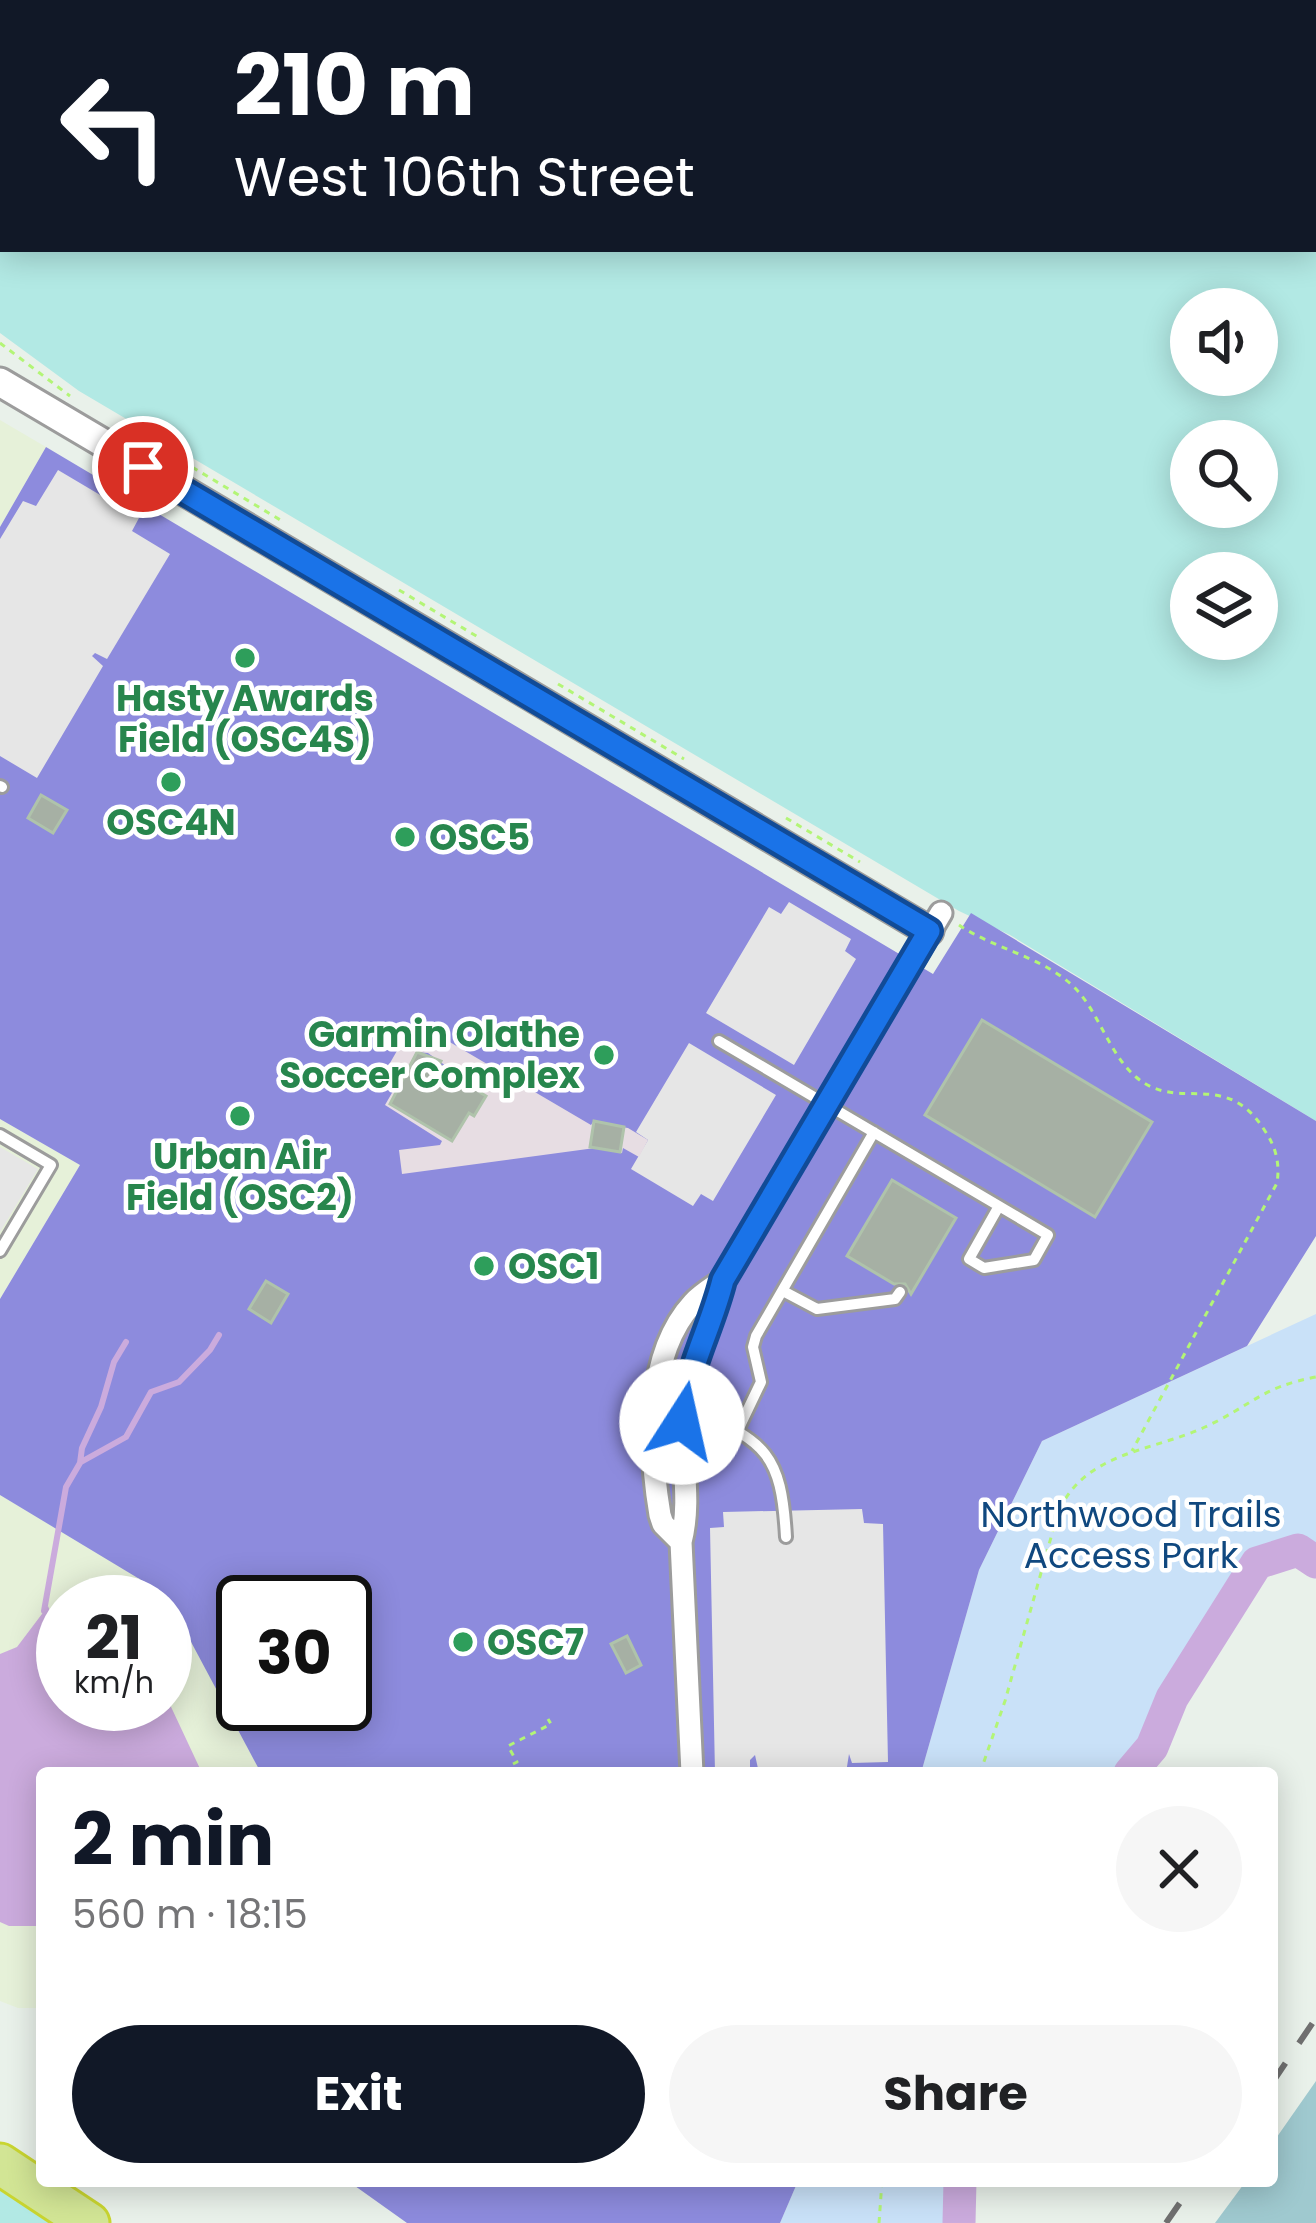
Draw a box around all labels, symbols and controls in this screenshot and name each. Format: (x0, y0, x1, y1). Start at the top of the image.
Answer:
text: 210 m (234, 27, 475, 144)
icon: left (36, 48, 192, 204)
text: West 106th Street (234, 139, 695, 215)
map controls (1170, 288, 1278, 660)
button: sound (1170, 288, 1278, 396)
pin (92, 416, 194, 518)
button: search (1170, 420, 1278, 528)
icon: arrive (110, 434, 176, 500)
button: layers (1170, 552, 1278, 660)
marker: Hasty Awards Field (OSC4S) (232, 645, 258, 671)
place label: Hasty Awards Field (OSC4S) (116, 673, 374, 765)
marker: OSC4N (158, 769, 184, 795)
place label: OSC4N (106, 797, 236, 848)
place label: OSC5 (429, 812, 530, 863)
marker: OSC5 (392, 824, 418, 850)
place label: Garmin Olathe Soccer Complex (279, 1009, 581, 1101)
marker: Garmin Olathe Soccer Complex (591, 1042, 617, 1068)
marker: Urban Air Field (OSC2) (227, 1103, 253, 1129)
place label: Urban Air Field (OSC2) (126, 1131, 354, 1223)
place label: OSC1 (508, 1241, 599, 1292)
marker: OSC1 (471, 1253, 497, 1279)
position arrow (619, 1359, 745, 1485)
park label: Northwood Trails Access Park (980, 1489, 1282, 1581)
speed limit sign: 30 (216, 1575, 372, 1731)
text: 21 (86, 1596, 142, 1680)
place label: OSC7 (487, 1617, 584, 1668)
marker: OSC7 (450, 1629, 476, 1655)
text: km/h (74, 1661, 154, 1704)
text: 2 min (72, 1789, 274, 1890)
button: close (1116, 1806, 1242, 1932)
text: 560 m · 18:15 (72, 1887, 308, 1942)
button: Exit (72, 2025, 645, 2163)
button: Share (669, 2025, 1242, 2163)

